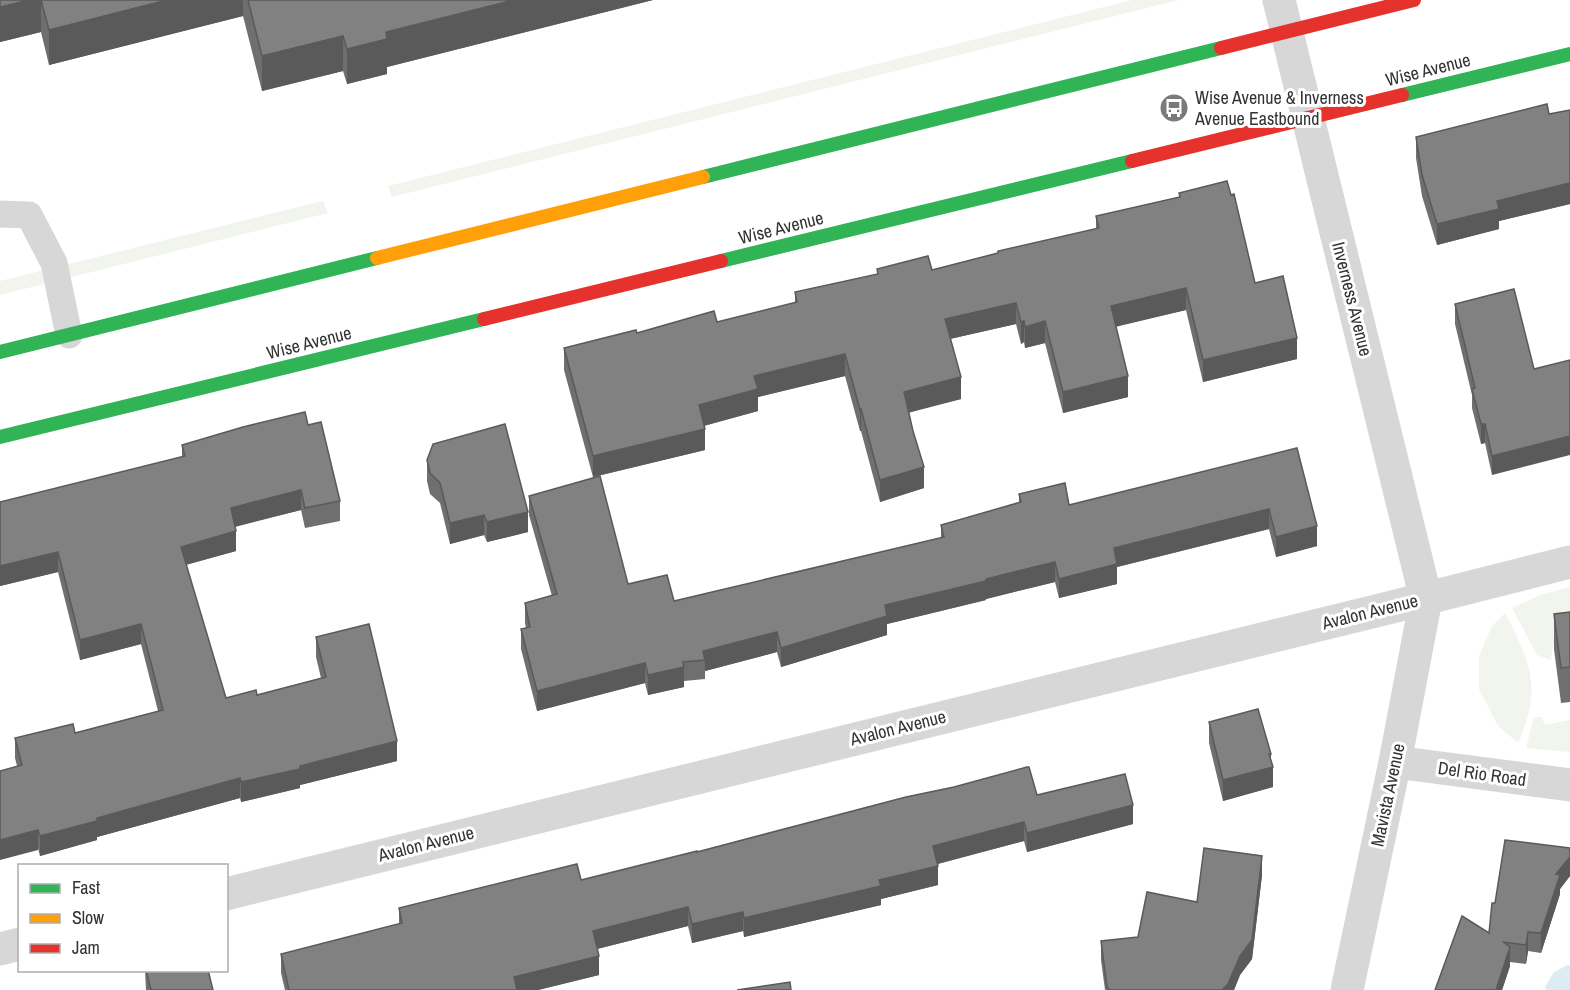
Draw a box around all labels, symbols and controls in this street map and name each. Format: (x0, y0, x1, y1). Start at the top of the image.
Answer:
street label: Wise Avenue (1383, 47, 1473, 92)
place label: Wise Avenue & Inverness Avenue Eastbound (1194, 85, 1364, 131)
bus stop icon: Wise Avenue & Inverness Avenue Eastbound (1158, 92, 1190, 124)
street label: Wise Avenue (736, 205, 826, 250)
street label: Inverness Avenue (1326, 239, 1379, 359)
street label: Wise Avenue (264, 320, 354, 365)
street label: Avalon Avenue (1318, 588, 1420, 636)
street label: Avalon Avenue (846, 704, 948, 752)
street label: Mavista Avenue (1364, 741, 1411, 849)
street label: Del Rio Road (1436, 755, 1528, 792)
street label: Avalon Avenue (374, 820, 476, 868)
legend (18, 864, 228, 972)
text: Fast (72, 875, 100, 900)
text: Slow (72, 905, 104, 930)
text: Jam (72, 935, 100, 960)

